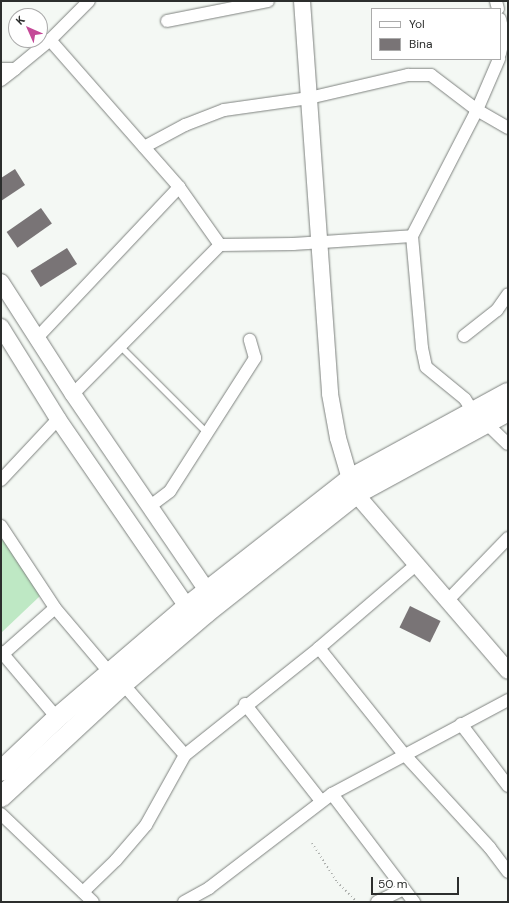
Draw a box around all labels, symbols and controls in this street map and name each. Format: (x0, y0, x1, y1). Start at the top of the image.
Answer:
north arrow (8, 8, 48, 48)
legend (371, 8, 501, 60)
text: K (13, 13, 28, 28)
text: Yol (409, 16, 425, 32)
text: Bina (409, 36, 433, 52)
scale bar (373, 869, 461, 895)
text: 50 m (378, 876, 407, 892)

